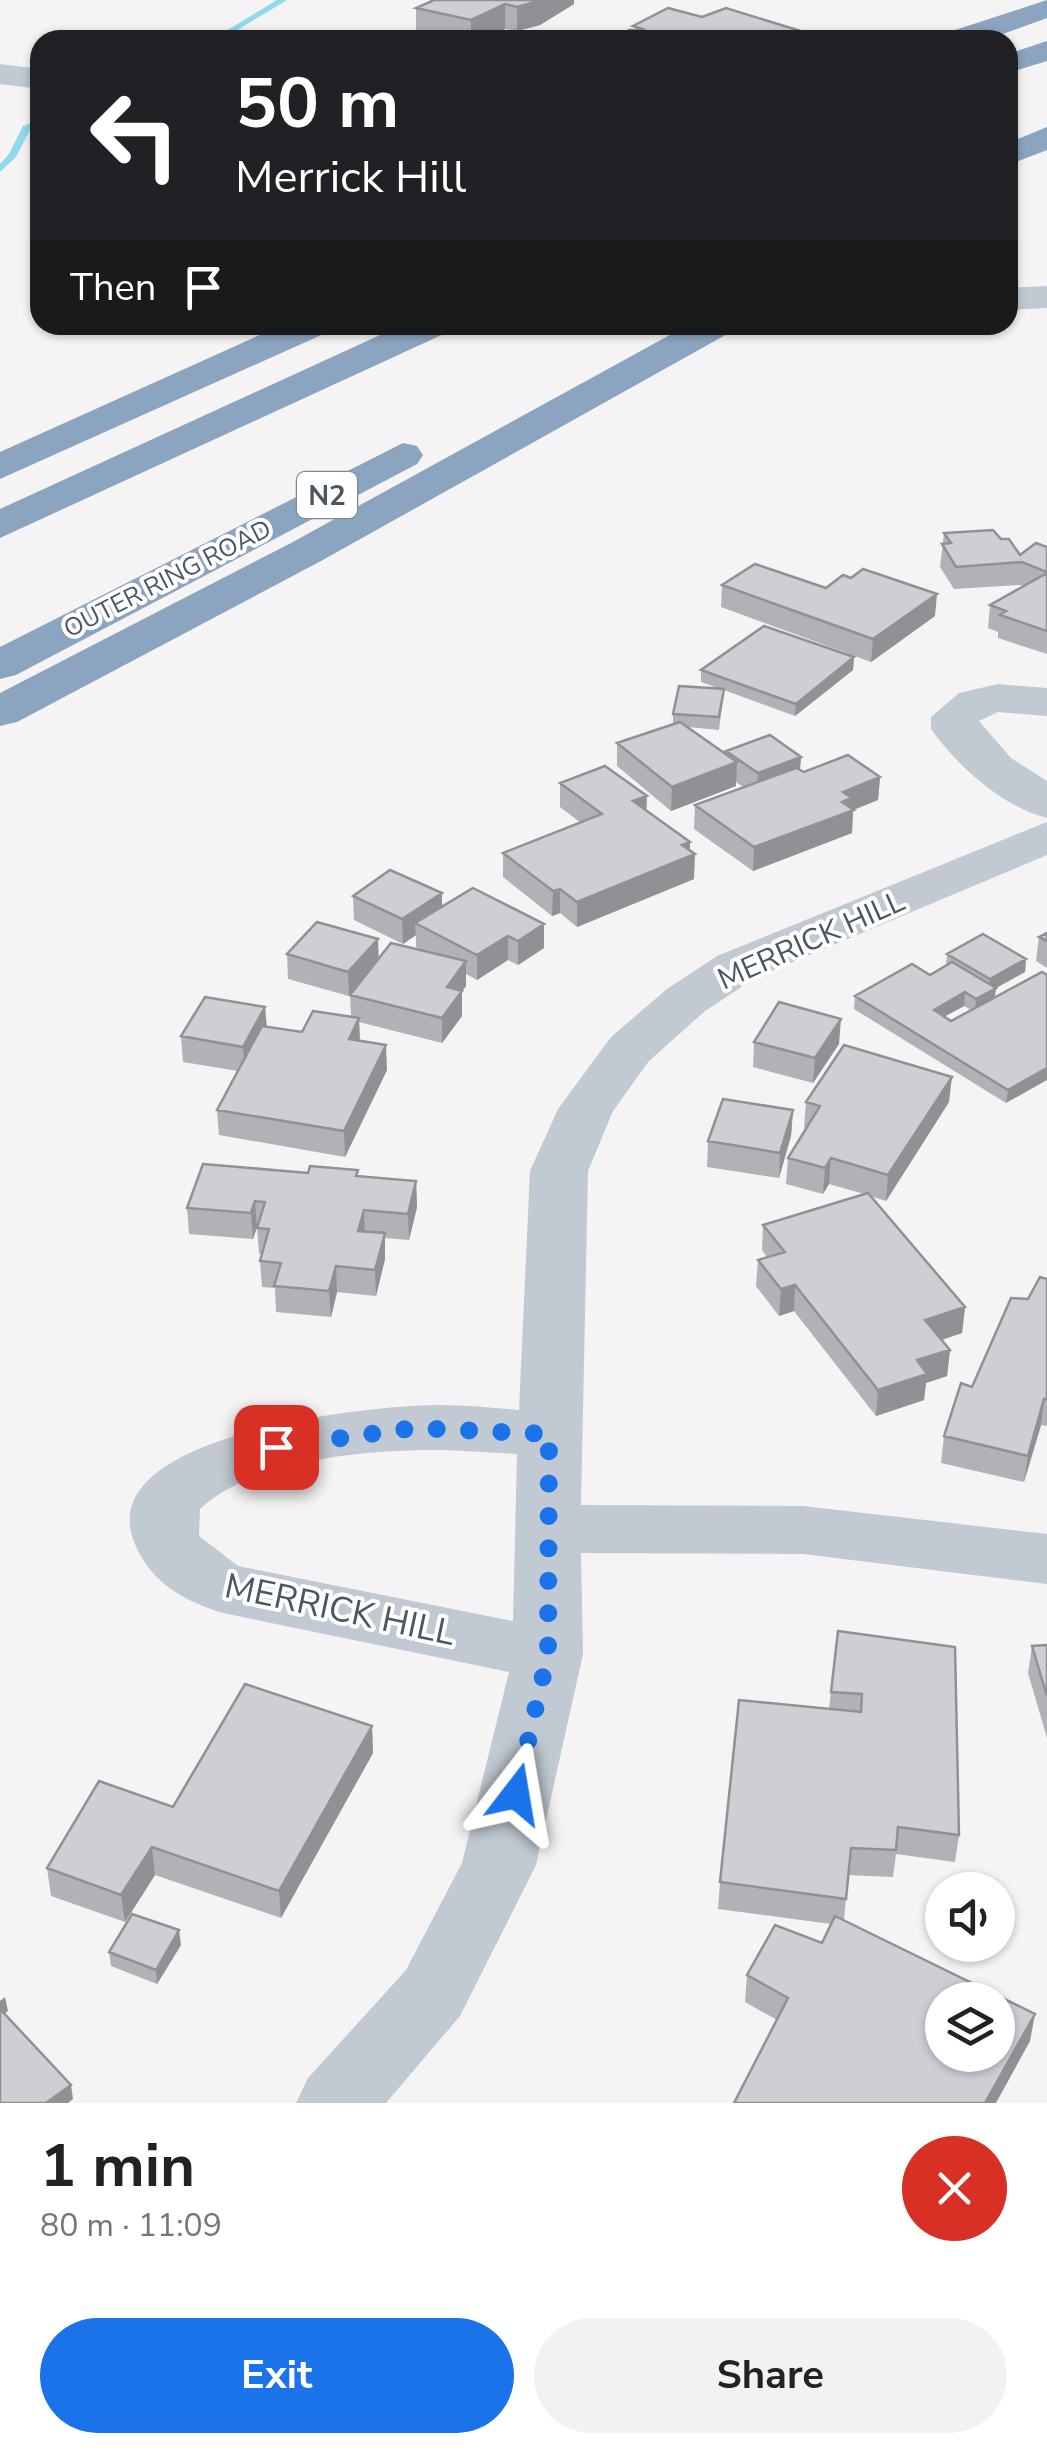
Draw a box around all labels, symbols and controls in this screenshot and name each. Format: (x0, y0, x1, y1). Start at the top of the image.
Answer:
text: 50 m (235, 56, 399, 152)
icon: left (70, 70, 200, 200)
text: Merrick Hill (235, 147, 466, 208)
icon: arrive (176, 260, 231, 315)
text: Then (70, 262, 156, 313)
road number: N2 (297, 472, 357, 518)
street label: OUTER RING ROAD (58, 512, 277, 646)
street label: MERRICK HILL (711, 881, 911, 1000)
pin (234, 1405, 319, 1490)
icon: arrive (249, 1420, 304, 1475)
street label: MERRICK HILL (220, 1562, 459, 1657)
position arrow (464, 1742, 568, 1846)
map controls (925, 1872, 1015, 2072)
button: sound (925, 1872, 1015, 1962)
button: layers (925, 1982, 1015, 2072)
text: 1 min (40, 2125, 195, 2207)
button: close (902, 2136, 1007, 2241)
text: 80 m · 11:09 (40, 2204, 222, 2247)
button: Exit (40, 2318, 514, 2433)
button: Share (534, 2318, 1007, 2433)

